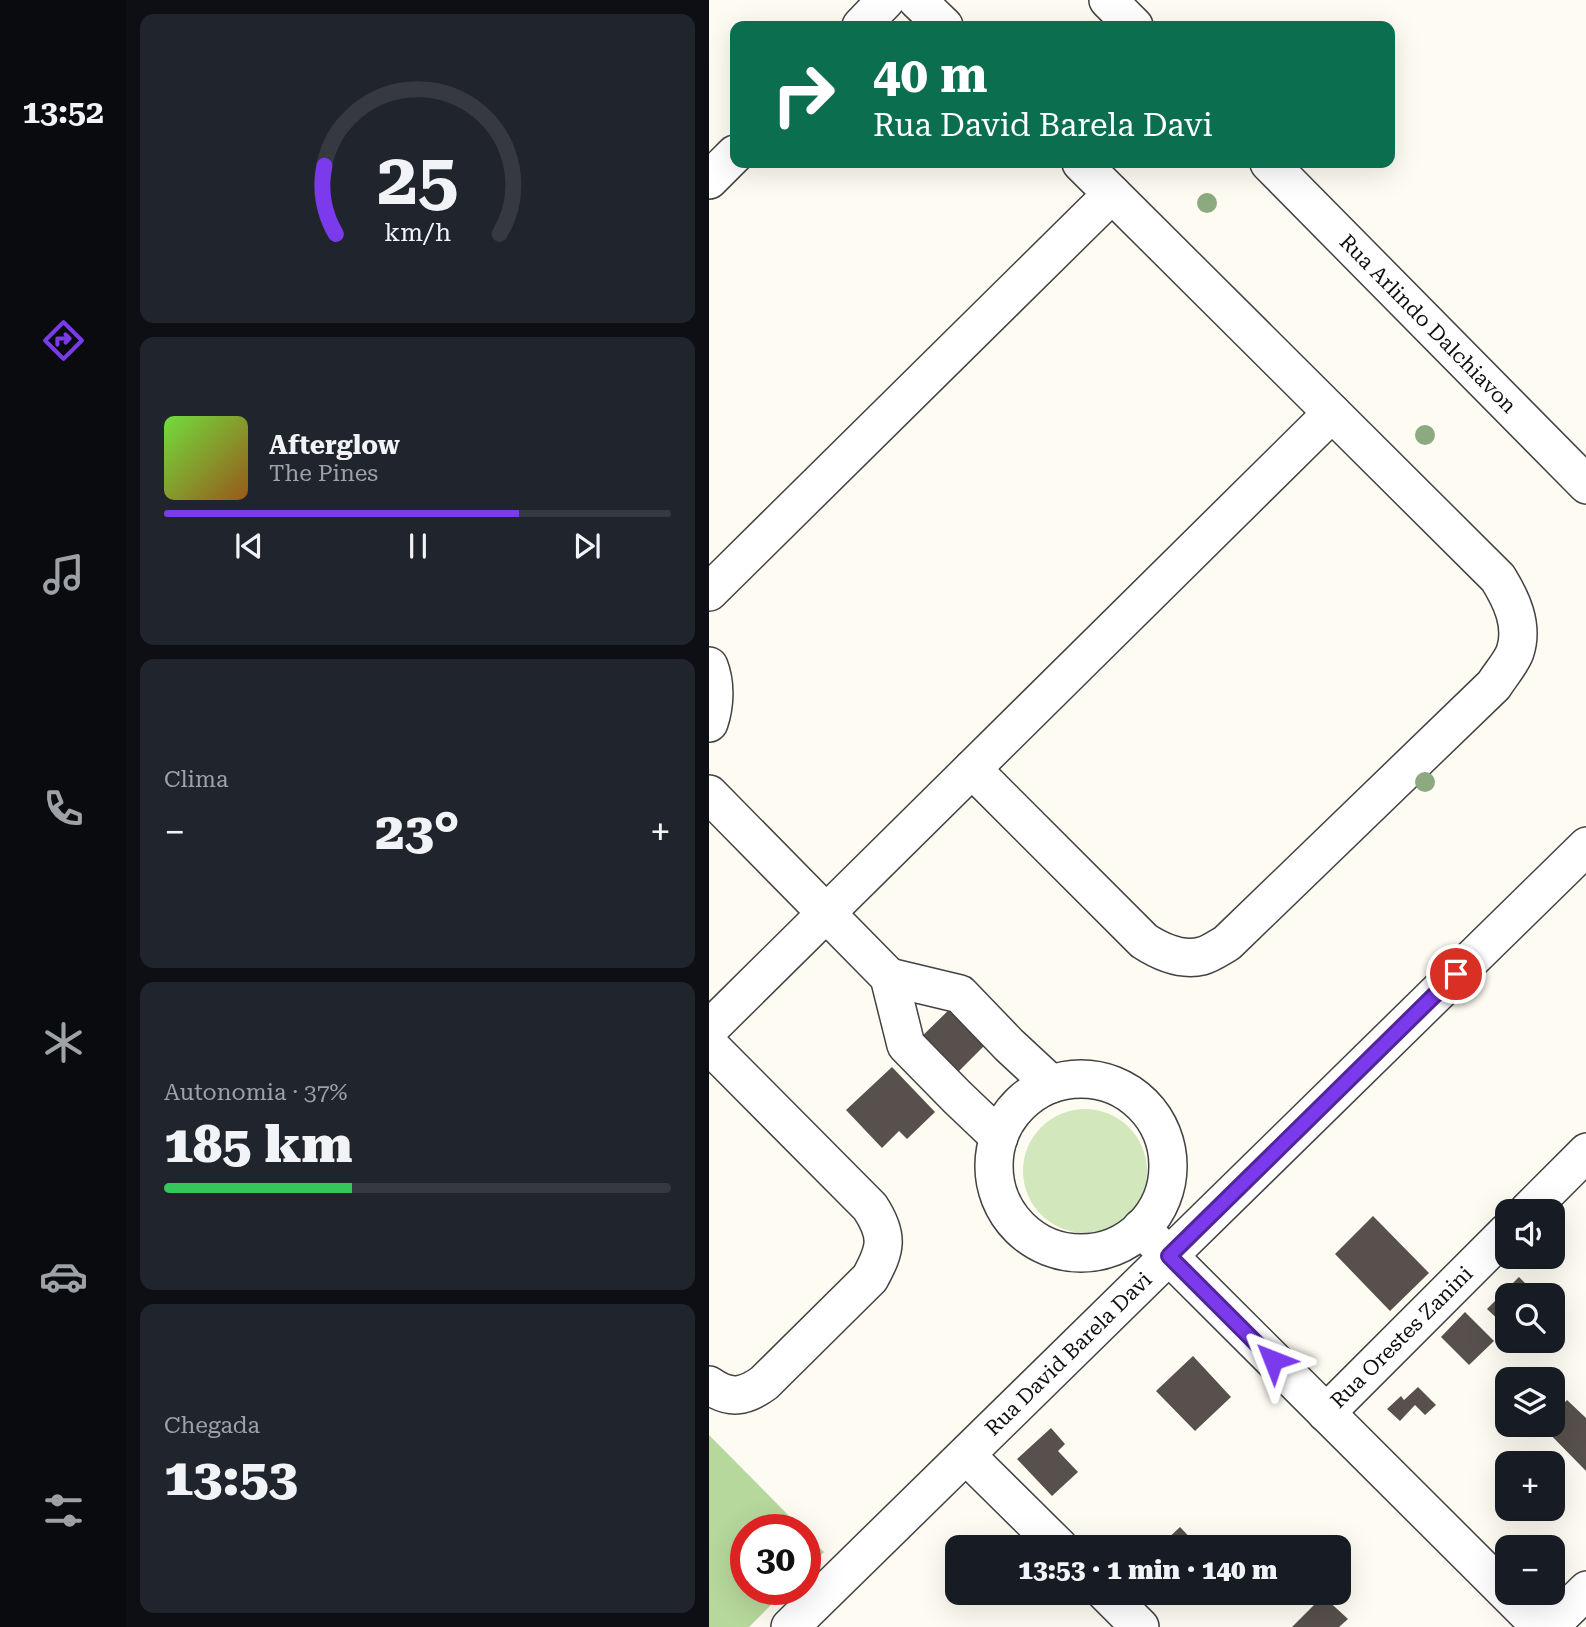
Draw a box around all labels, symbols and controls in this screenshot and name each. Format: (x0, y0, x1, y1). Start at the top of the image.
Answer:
text: 40 m (873, 47, 988, 104)
icon: right (758, 49, 849, 140)
text: 13:52 (22, 93, 104, 131)
text: Rua David Barela Davi (873, 106, 1213, 144)
text: 25 (377, 138, 458, 223)
text: km/h (384, 218, 451, 247)
street label: Rua Arlindo Dalchiavon (1335, 230, 1521, 418)
icon: directions (39, 316, 88, 365)
text: Afterglow (269, 430, 400, 460)
text: The Pines (269, 460, 378, 487)
icon: previous (230, 527, 268, 565)
icon: pause (399, 527, 437, 565)
icon: next (568, 527, 606, 565)
icon: music (39, 550, 88, 599)
text: Clima (164, 766, 228, 793)
icon: phone (39, 784, 88, 833)
text: 23° (375, 801, 460, 862)
text: − (164, 810, 185, 854)
text: + (650, 810, 671, 854)
pin (1426, 944, 1486, 1004)
icon: arrive (1437, 955, 1475, 993)
icon: climate (39, 1018, 88, 1067)
text: Autonomia · 37% (164, 1079, 348, 1106)
text: 185 km (164, 1114, 352, 1175)
map controls (1495, 1199, 1565, 1605)
button: sound (1495, 1199, 1565, 1269)
icon: car (39, 1252, 88, 1301)
street label: Rua Orestes Zanini (1326, 1261, 1478, 1413)
street label: Rua David Barela Davi (980, 1267, 1157, 1441)
button: search (1495, 1283, 1565, 1353)
position arrow (1236, 1323, 1310, 1397)
button: layers (1495, 1367, 1565, 1437)
text: Chegada (164, 1412, 260, 1439)
text: 13:53 (164, 1447, 298, 1508)
button: + (1495, 1451, 1565, 1521)
icon: filters (39, 1486, 88, 1535)
speed limit sign: 30 (730, 1514, 821, 1605)
button: − (1495, 1535, 1565, 1605)
text: 13:53 · 1 min · 140 m (1018, 1555, 1278, 1585)

